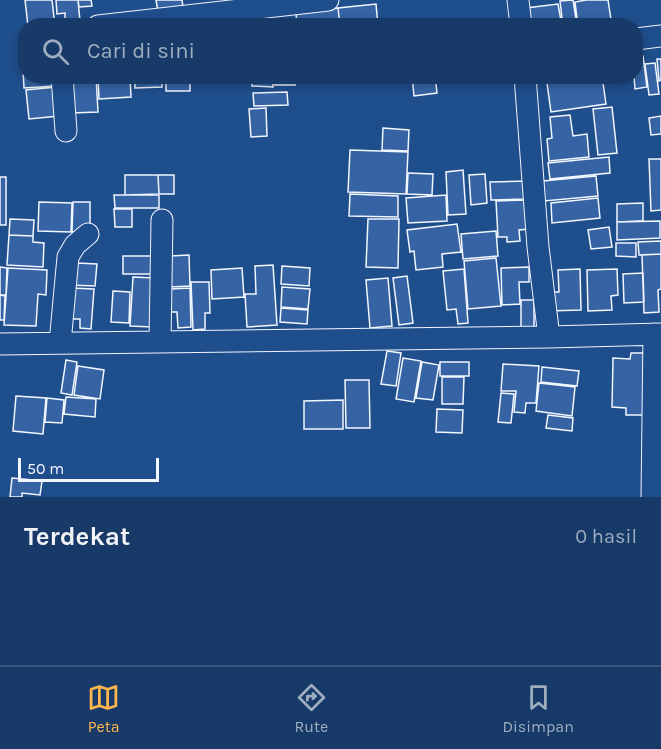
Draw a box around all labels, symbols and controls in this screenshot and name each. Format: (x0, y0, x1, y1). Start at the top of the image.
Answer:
search box (18, 18, 643, 84)
icon: search (39, 35, 72, 68)
text: Cari di sini (87, 38, 195, 64)
scale bar (18, 455, 159, 482)
text: 50 m (27, 459, 64, 478)
text: Terdekat (24, 521, 130, 552)
text: 0 hasil (575, 525, 637, 548)
tab: Peta (87, 681, 120, 736)
tab: Rute (294, 681, 328, 736)
tab: Disimpan (503, 681, 574, 736)

